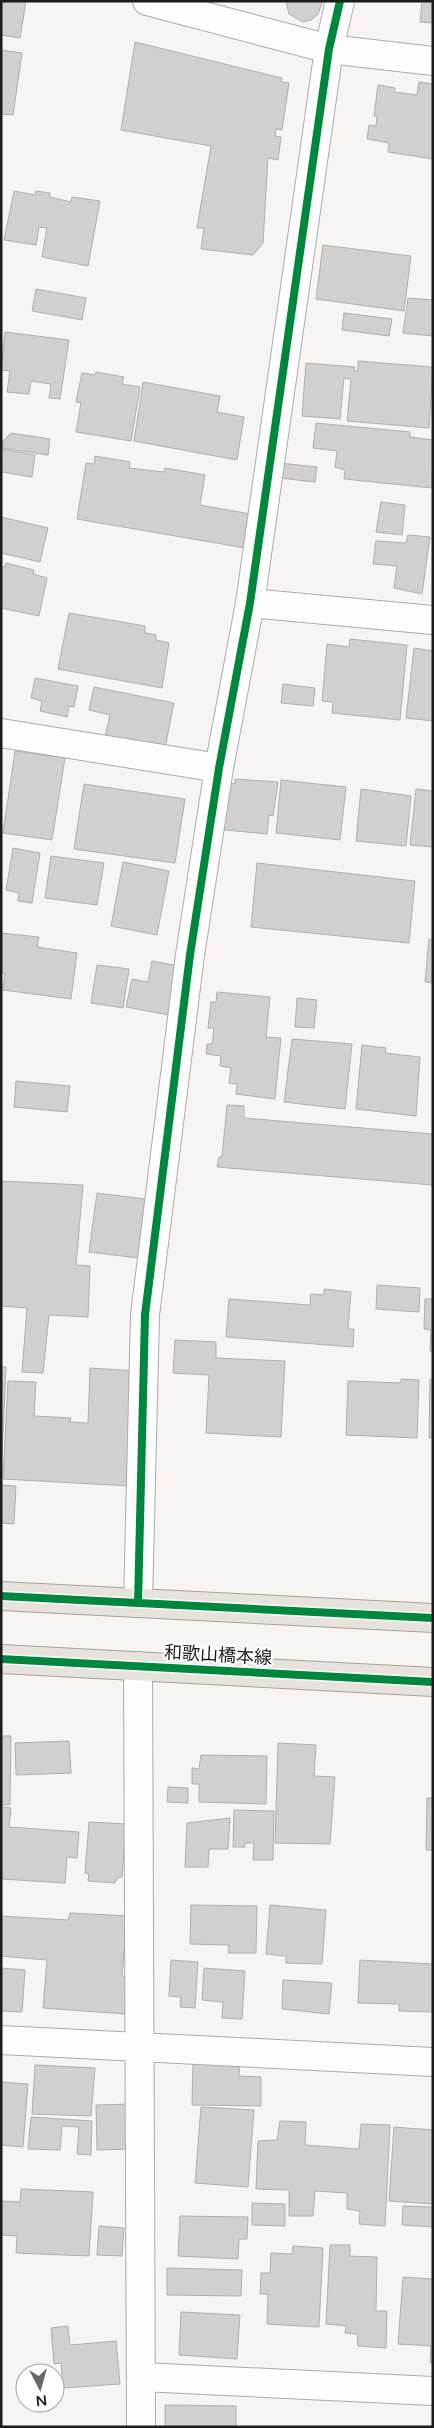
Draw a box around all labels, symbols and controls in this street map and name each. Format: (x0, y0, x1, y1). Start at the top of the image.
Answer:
street label: 和歌山橋本線 (163, 1641, 273, 1669)
north arrow (15, 2363, 65, 2413)
text: N (35, 2391, 48, 2409)

